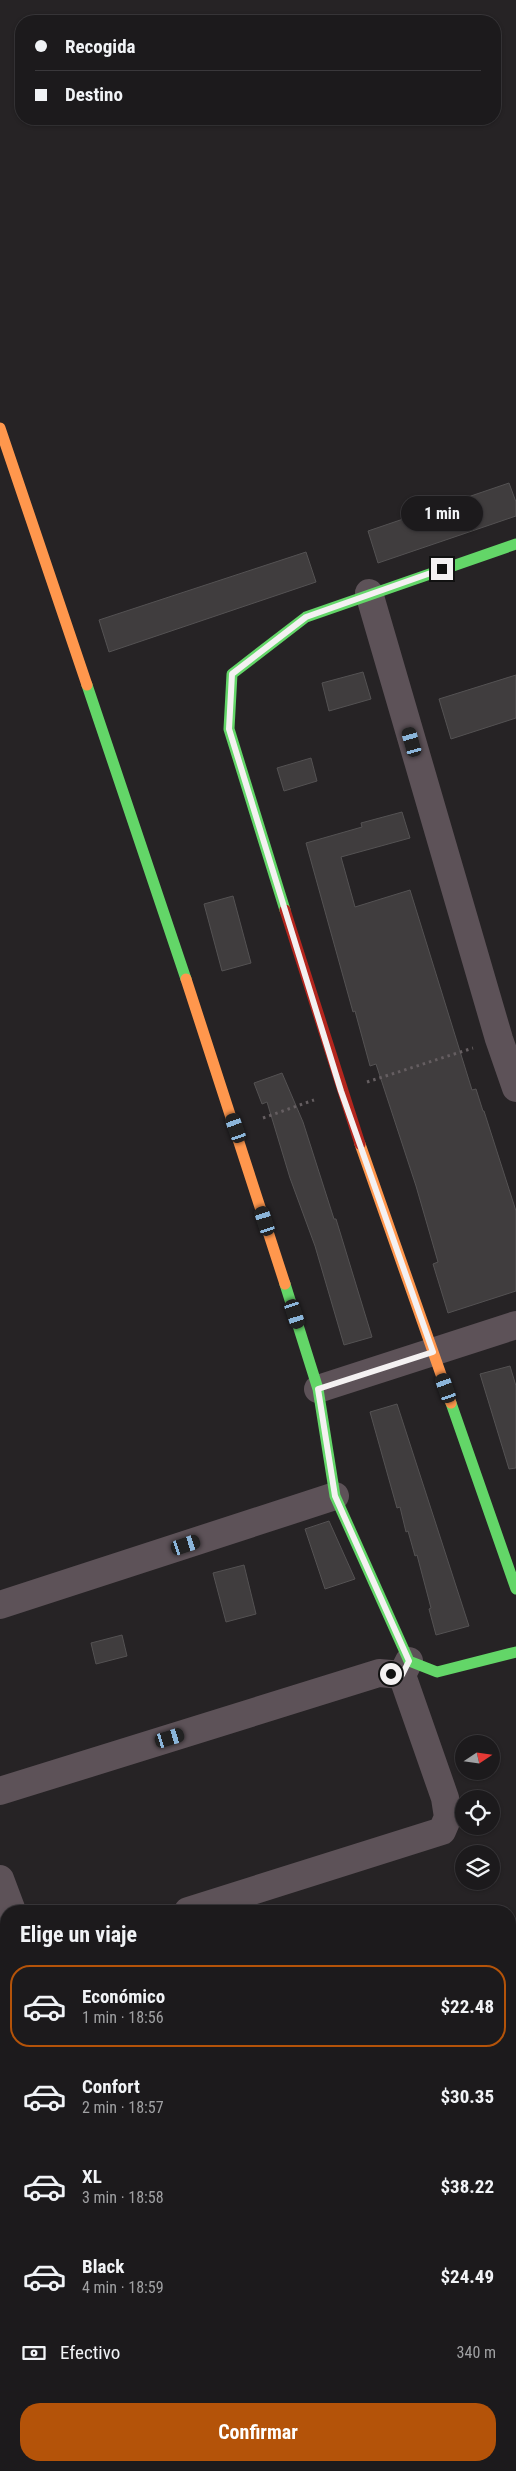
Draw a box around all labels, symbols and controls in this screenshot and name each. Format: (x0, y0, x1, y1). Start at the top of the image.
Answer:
text: Recogida (65, 35, 136, 58)
text: Destino (65, 83, 123, 106)
callout: 1 min (401, 496, 483, 532)
text: 1 min (424, 504, 460, 523)
route end (431, 558, 453, 580)
car (400, 726, 423, 758)
car (224, 1111, 247, 1145)
car (253, 1204, 276, 1238)
car (283, 1297, 306, 1331)
car (434, 1371, 457, 1405)
car (169, 1533, 202, 1557)
route start (380, 1663, 402, 1685)
car (153, 1726, 186, 1750)
north arrow (455, 1735, 500, 1780)
map controls (455, 1735, 500, 1890)
button: locate (455, 1790, 500, 1835)
button: layers (455, 1845, 500, 1890)
text: Elige un viaje (20, 1922, 137, 1947)
icon: car (22, 1984, 67, 2029)
text: Económico (82, 1985, 165, 2008)
text: $22.48 (440, 1995, 494, 2018)
text: 1 min · 18:56 (82, 2008, 164, 2027)
icon: car (22, 2074, 67, 2119)
text: Confort (82, 2075, 140, 2098)
text: $30.35 (440, 2085, 494, 2108)
text: 2 min · 18:57 (82, 2098, 164, 2117)
icon: car (22, 2164, 67, 2209)
text: XL (82, 2165, 102, 2188)
text: $38.22 (440, 2175, 494, 2198)
text: 3 min · 18:58 (82, 2188, 164, 2207)
icon: car (22, 2254, 67, 2299)
text: Black (82, 2255, 124, 2278)
text: $24.49 (440, 2265, 494, 2288)
text: 4 min · 18:59 (82, 2278, 164, 2297)
icon: cash (20, 2339, 48, 2367)
text: Efectivo (60, 2341, 120, 2364)
text: 340 m (457, 2343, 496, 2362)
button: Confirmar (20, 2403, 496, 2461)

